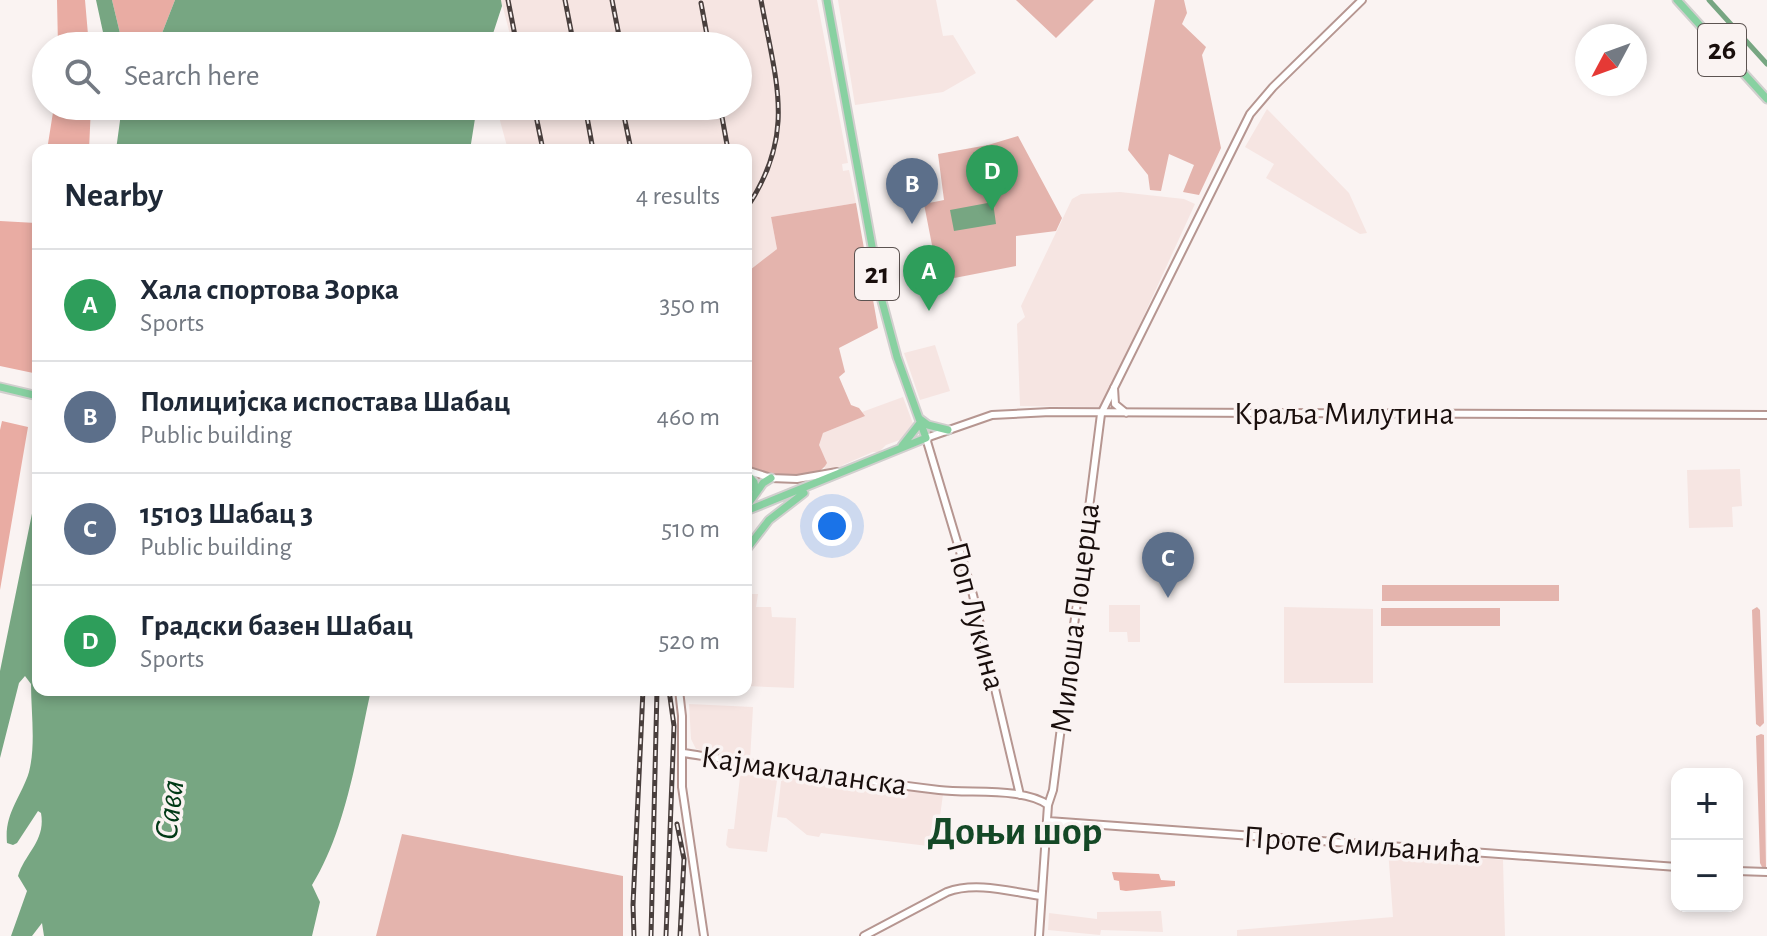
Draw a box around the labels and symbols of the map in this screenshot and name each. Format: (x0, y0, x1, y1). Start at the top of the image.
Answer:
north arrow (1575, 24, 1647, 96)
road number: 26 (1698, 24, 1746, 76)
pin: D (966, 145, 1018, 211)
pin: B (886, 158, 938, 224)
pin: A (903, 245, 955, 311)
road number: 21 (855, 248, 899, 300)
street label: Краља Милутина (1234, 398, 1454, 430)
street label: Милоша Поцерца (1045, 501, 1105, 735)
your location (812, 506, 852, 546)
pin: C (1142, 532, 1194, 598)
street label: Поп Лукина (941, 538, 1011, 694)
street label: Кајмакчаланска (699, 741, 909, 801)
water label: Сава (149, 778, 191, 842)
district label: Доњи шор (928, 812, 1102, 852)
street label: Проте Смиљанића (1242, 821, 1482, 869)

